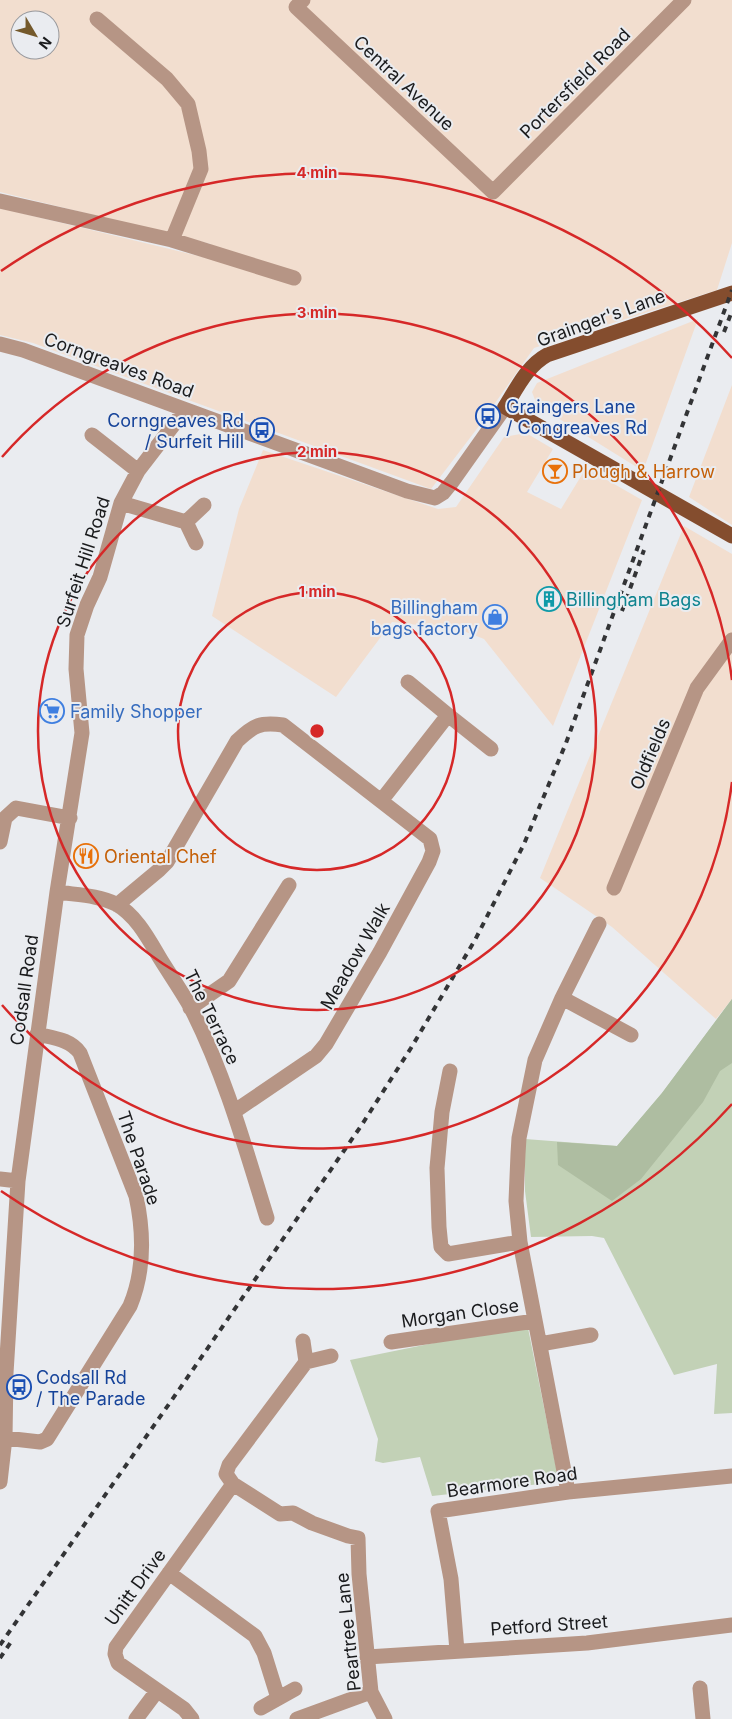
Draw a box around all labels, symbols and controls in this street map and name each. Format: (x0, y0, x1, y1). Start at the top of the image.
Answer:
north arrow (10, 10, 60, 60)
street label: Portersfield Road (516, 24, 634, 142)
street label: Central Avenue (349, 31, 459, 135)
text: N (36, 34, 56, 53)
text: 4 min (297, 163, 337, 182)
street label: Grainger's Lane (534, 285, 668, 351)
text: 3 min (297, 303, 337, 322)
street label: Corngreaves Road (41, 328, 197, 402)
place label: Graingers Lane / Congreaves Rd (506, 396, 647, 438)
bus stop icon: Graingers Lane / Congreaves Rd (475, 403, 501, 429)
place label: Corngreaves Rd / Surfeit Hill (107, 410, 244, 452)
bus stop icon: Corngreaves Rd / Surfeit Hill (249, 417, 275, 443)
text: 2 min (297, 442, 337, 461)
bar icon: Plough & Harrow (542, 458, 568, 484)
place label: Plough & Harrow (572, 461, 715, 482)
street label: Surfeit Hill Road (52, 494, 114, 630)
text: 1 min (298, 582, 336, 601)
building icon: Billingham Bags (536, 586, 562, 612)
place label: Billingham Bags (566, 589, 701, 610)
place label: Billingham bags factory (371, 597, 478, 639)
shop icon: Billingham bags factory (482, 604, 508, 630)
supermarket icon: Family Shopper (39, 698, 65, 724)
place label: Family Shopper (70, 701, 203, 722)
street label: Oldfields (626, 715, 674, 793)
centre of rings (308, 722, 326, 740)
restaurant icon: Oriental Chef (73, 843, 99, 869)
place label: Oriental Chef (104, 846, 217, 867)
street label: Meadow Walk (316, 899, 394, 1013)
street label: Codsall Road (6, 933, 42, 1047)
street label: The Terrace (180, 966, 244, 1068)
street label: The Parade (113, 1108, 165, 1208)
street label: Morgan Close (400, 1294, 520, 1332)
place label: Codsall Rd / The Parade (36, 1367, 145, 1409)
bus stop icon: Codsall Rd / The Parade (6, 1374, 32, 1400)
street label: Bearmore Road (445, 1462, 579, 1502)
street label: Unitt Drive (100, 1545, 170, 1629)
street label: Peartree Lane (331, 1572, 365, 1692)
street label: Petford Street (490, 1610, 609, 1640)

